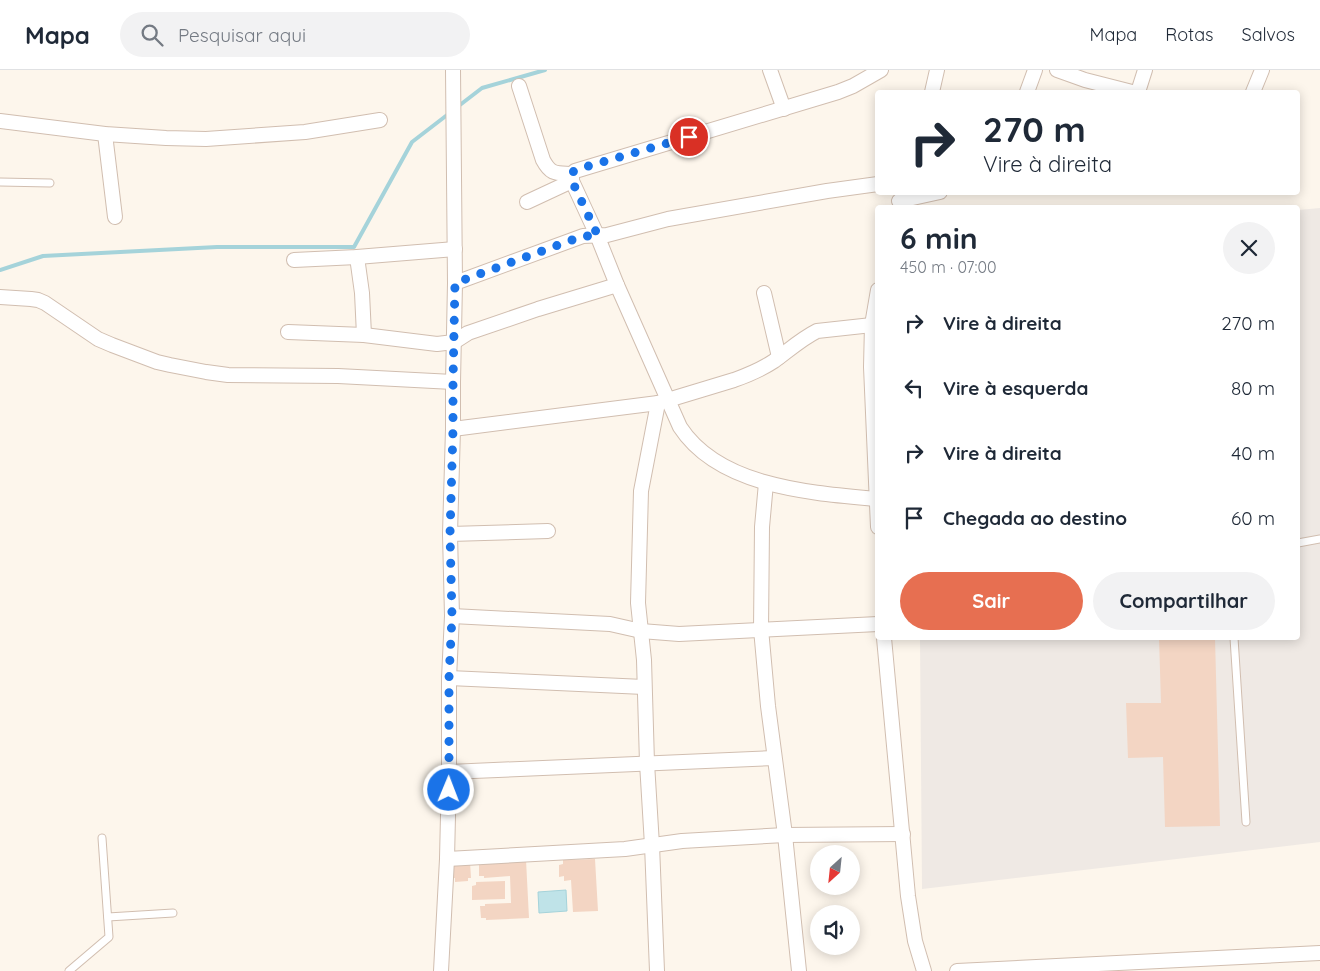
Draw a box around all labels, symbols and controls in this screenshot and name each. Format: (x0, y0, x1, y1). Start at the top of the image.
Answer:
search box (120, 12, 470, 57)
text: Mapa (25, 20, 90, 50)
icon: search (138, 21, 166, 49)
text: Pesquisar aqui (178, 23, 306, 47)
text: Mapa (1090, 23, 1137, 46)
text: Rotas (1165, 23, 1214, 46)
text: Salvos (1242, 23, 1295, 46)
text: 270 m (983, 107, 1086, 151)
icon: right (900, 110, 965, 175)
pin (668, 116, 710, 158)
icon: arrive (675, 123, 703, 151)
text: Vire à direita (983, 150, 1112, 178)
text: 6 min (900, 219, 978, 257)
button: close (1223, 222, 1275, 274)
text: 450 m · 07:00 (900, 257, 997, 277)
icon: right (900, 309, 928, 337)
text: Vire à direita (943, 311, 1062, 335)
text: 270 m (1221, 311, 1275, 335)
icon: left (900, 374, 928, 402)
text: Vire à esquerda (943, 376, 1088, 400)
text: 80 m (1231, 376, 1275, 400)
icon: right (900, 439, 928, 467)
text: Vire à direita (943, 441, 1062, 465)
text: 40 m (1231, 441, 1275, 465)
icon: arrive (900, 504, 928, 532)
text: Chegada ao destino (943, 506, 1127, 530)
text: 60 m (1231, 506, 1275, 530)
button: Sair (900, 572, 1083, 630)
button: Compartilhar (1093, 572, 1275, 630)
position arrow (422, 763, 474, 815)
north arrow (810, 845, 860, 895)
map controls (810, 845, 860, 955)
button: sound (810, 905, 860, 955)

